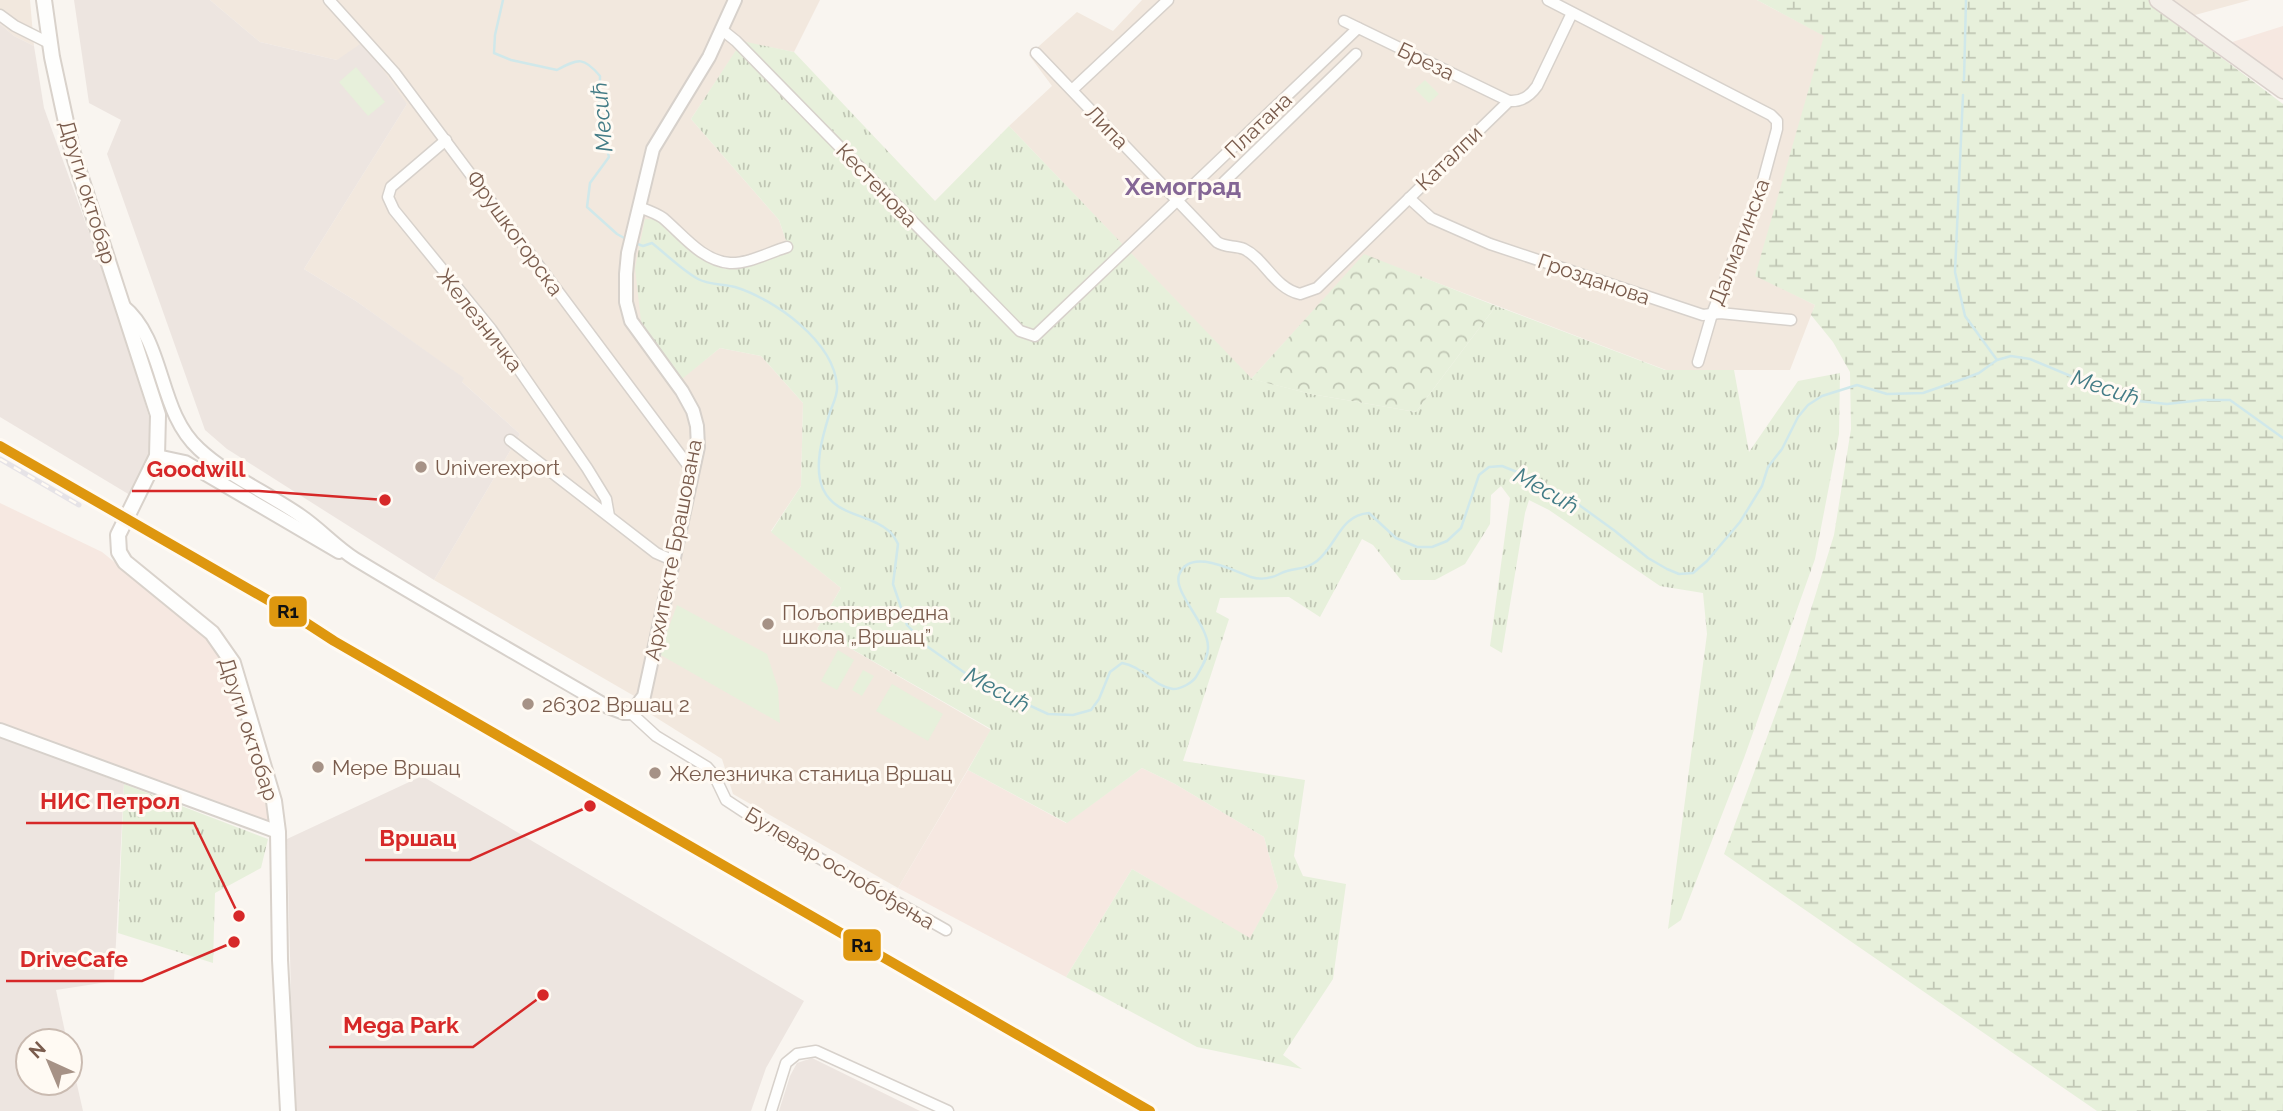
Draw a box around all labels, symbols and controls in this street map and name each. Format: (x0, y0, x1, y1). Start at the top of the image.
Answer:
street label: Бреза (1394, 37, 1458, 85)
water label: Месић (584, 81, 618, 153)
street label: Платана (1219, 87, 1297, 163)
street label: Липа (1080, 100, 1134, 154)
street label: Други октобар (54, 117, 122, 267)
street label: Каталпи (1411, 120, 1487, 196)
street label: Кестенова (831, 138, 923, 232)
street label: Фрушкогорска (461, 166, 569, 300)
district label: Хемоград (1124, 172, 1241, 201)
street label: Далматинска (1703, 175, 1775, 309)
street label: Грозданова (1535, 248, 1653, 310)
street label: Железничка (432, 263, 528, 377)
water label: Месић (2068, 363, 2144, 411)
street label: Архитекте Брашована (639, 437, 707, 663)
callout: Goodwill (132, 447, 259, 491)
text: Goodwill (146, 455, 246, 482)
place label: Univerexport (435, 455, 560, 480)
marker: Univerexport (413, 459, 429, 475)
water label: Месић (1510, 461, 1584, 519)
line badge: R1 (268, 595, 308, 628)
text: R1 (277, 600, 299, 622)
place label: Пољопривредна школа „Вршац” (782, 600, 949, 649)
marker: Пољопривредна школа „Вршац” (760, 616, 776, 632)
street label: Други октобар (214, 654, 284, 804)
water label: Месић (960, 660, 1036, 718)
place label: 26302 Вршац 2 (542, 692, 690, 717)
marker: 26302 Вршац 2 (520, 696, 536, 712)
place label: Мере Вршац (332, 755, 461, 780)
marker: Мере Вршац (310, 759, 326, 775)
place label: Железничка станица Вршац (669, 761, 952, 786)
marker: Железничка станица Вршац (647, 765, 663, 781)
callout: НИС Петрол (26, 779, 194, 823)
text: НИС Петрол (40, 787, 180, 814)
street label: Булевар ослобођења (741, 801, 939, 935)
callout: Вршац (365, 816, 470, 860)
text: Вршац (379, 824, 457, 851)
line badge: R1 (842, 928, 882, 962)
text: R1 (851, 934, 873, 956)
callout: DriveCafe (6, 937, 142, 981)
text: DriveCafe (20, 945, 128, 972)
callout: Mega Park (329, 1003, 473, 1047)
text: Mega Park (343, 1011, 459, 1038)
north arrow (14, 1027, 84, 1097)
text: N (24, 1037, 50, 1063)

